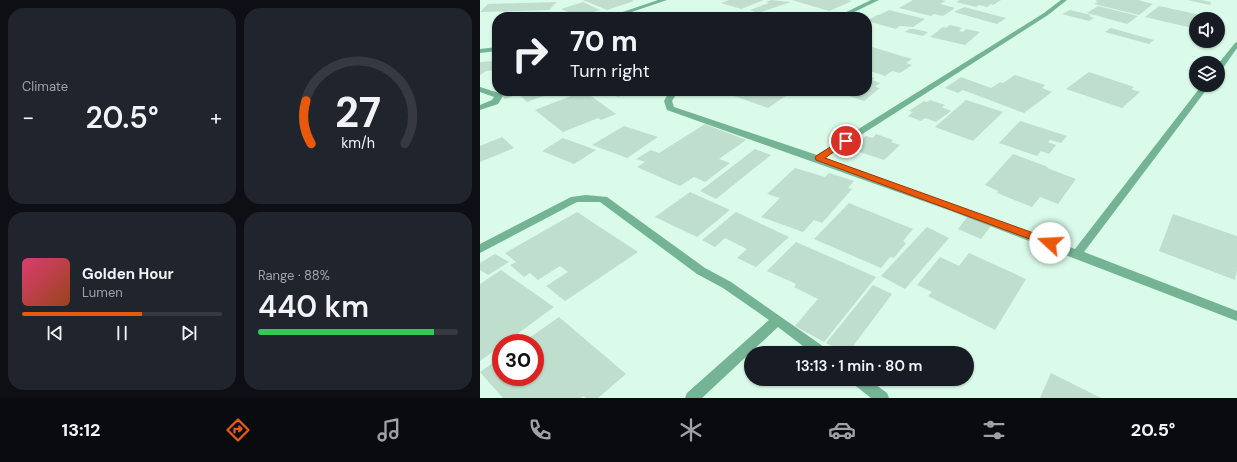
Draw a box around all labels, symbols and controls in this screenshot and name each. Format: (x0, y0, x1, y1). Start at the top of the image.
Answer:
map controls (1189, 12, 1225, 92)
button: sound (1189, 12, 1225, 48)
text: 70 m (570, 23, 638, 60)
icon: right (504, 28, 556, 80)
button: layers (1189, 56, 1225, 92)
text: Turn right (570, 59, 650, 83)
text: Climate (22, 78, 68, 95)
text: 27 (335, 86, 381, 140)
text: 20.5° (85, 98, 159, 137)
text: − (22, 103, 34, 132)
text: + (210, 103, 222, 132)
pin (829, 124, 863, 158)
icon: arrive (835, 130, 857, 152)
text: km/h (341, 134, 375, 152)
position arrow (1029, 222, 1071, 264)
text: Golden Hour (82, 264, 174, 284)
text: Range · 88% (258, 267, 330, 284)
text: Lumen (82, 284, 123, 301)
text: 440 km (258, 287, 369, 326)
icon: previous (44, 322, 66, 344)
icon: pause (111, 322, 133, 344)
icon: next (178, 322, 200, 344)
speed limit sign: 30 (492, 334, 544, 386)
text: 13:13 · 1 min · 80 m (796, 356, 922, 376)
icon: directions (224, 416, 252, 444)
icon: music (375, 416, 403, 444)
icon: phone (526, 416, 554, 444)
icon: climate (677, 416, 705, 444)
icon: car (828, 416, 856, 444)
icon: filters (980, 416, 1008, 444)
text: 13:12 (62, 418, 101, 442)
text: 20.5° (1131, 418, 1175, 442)

